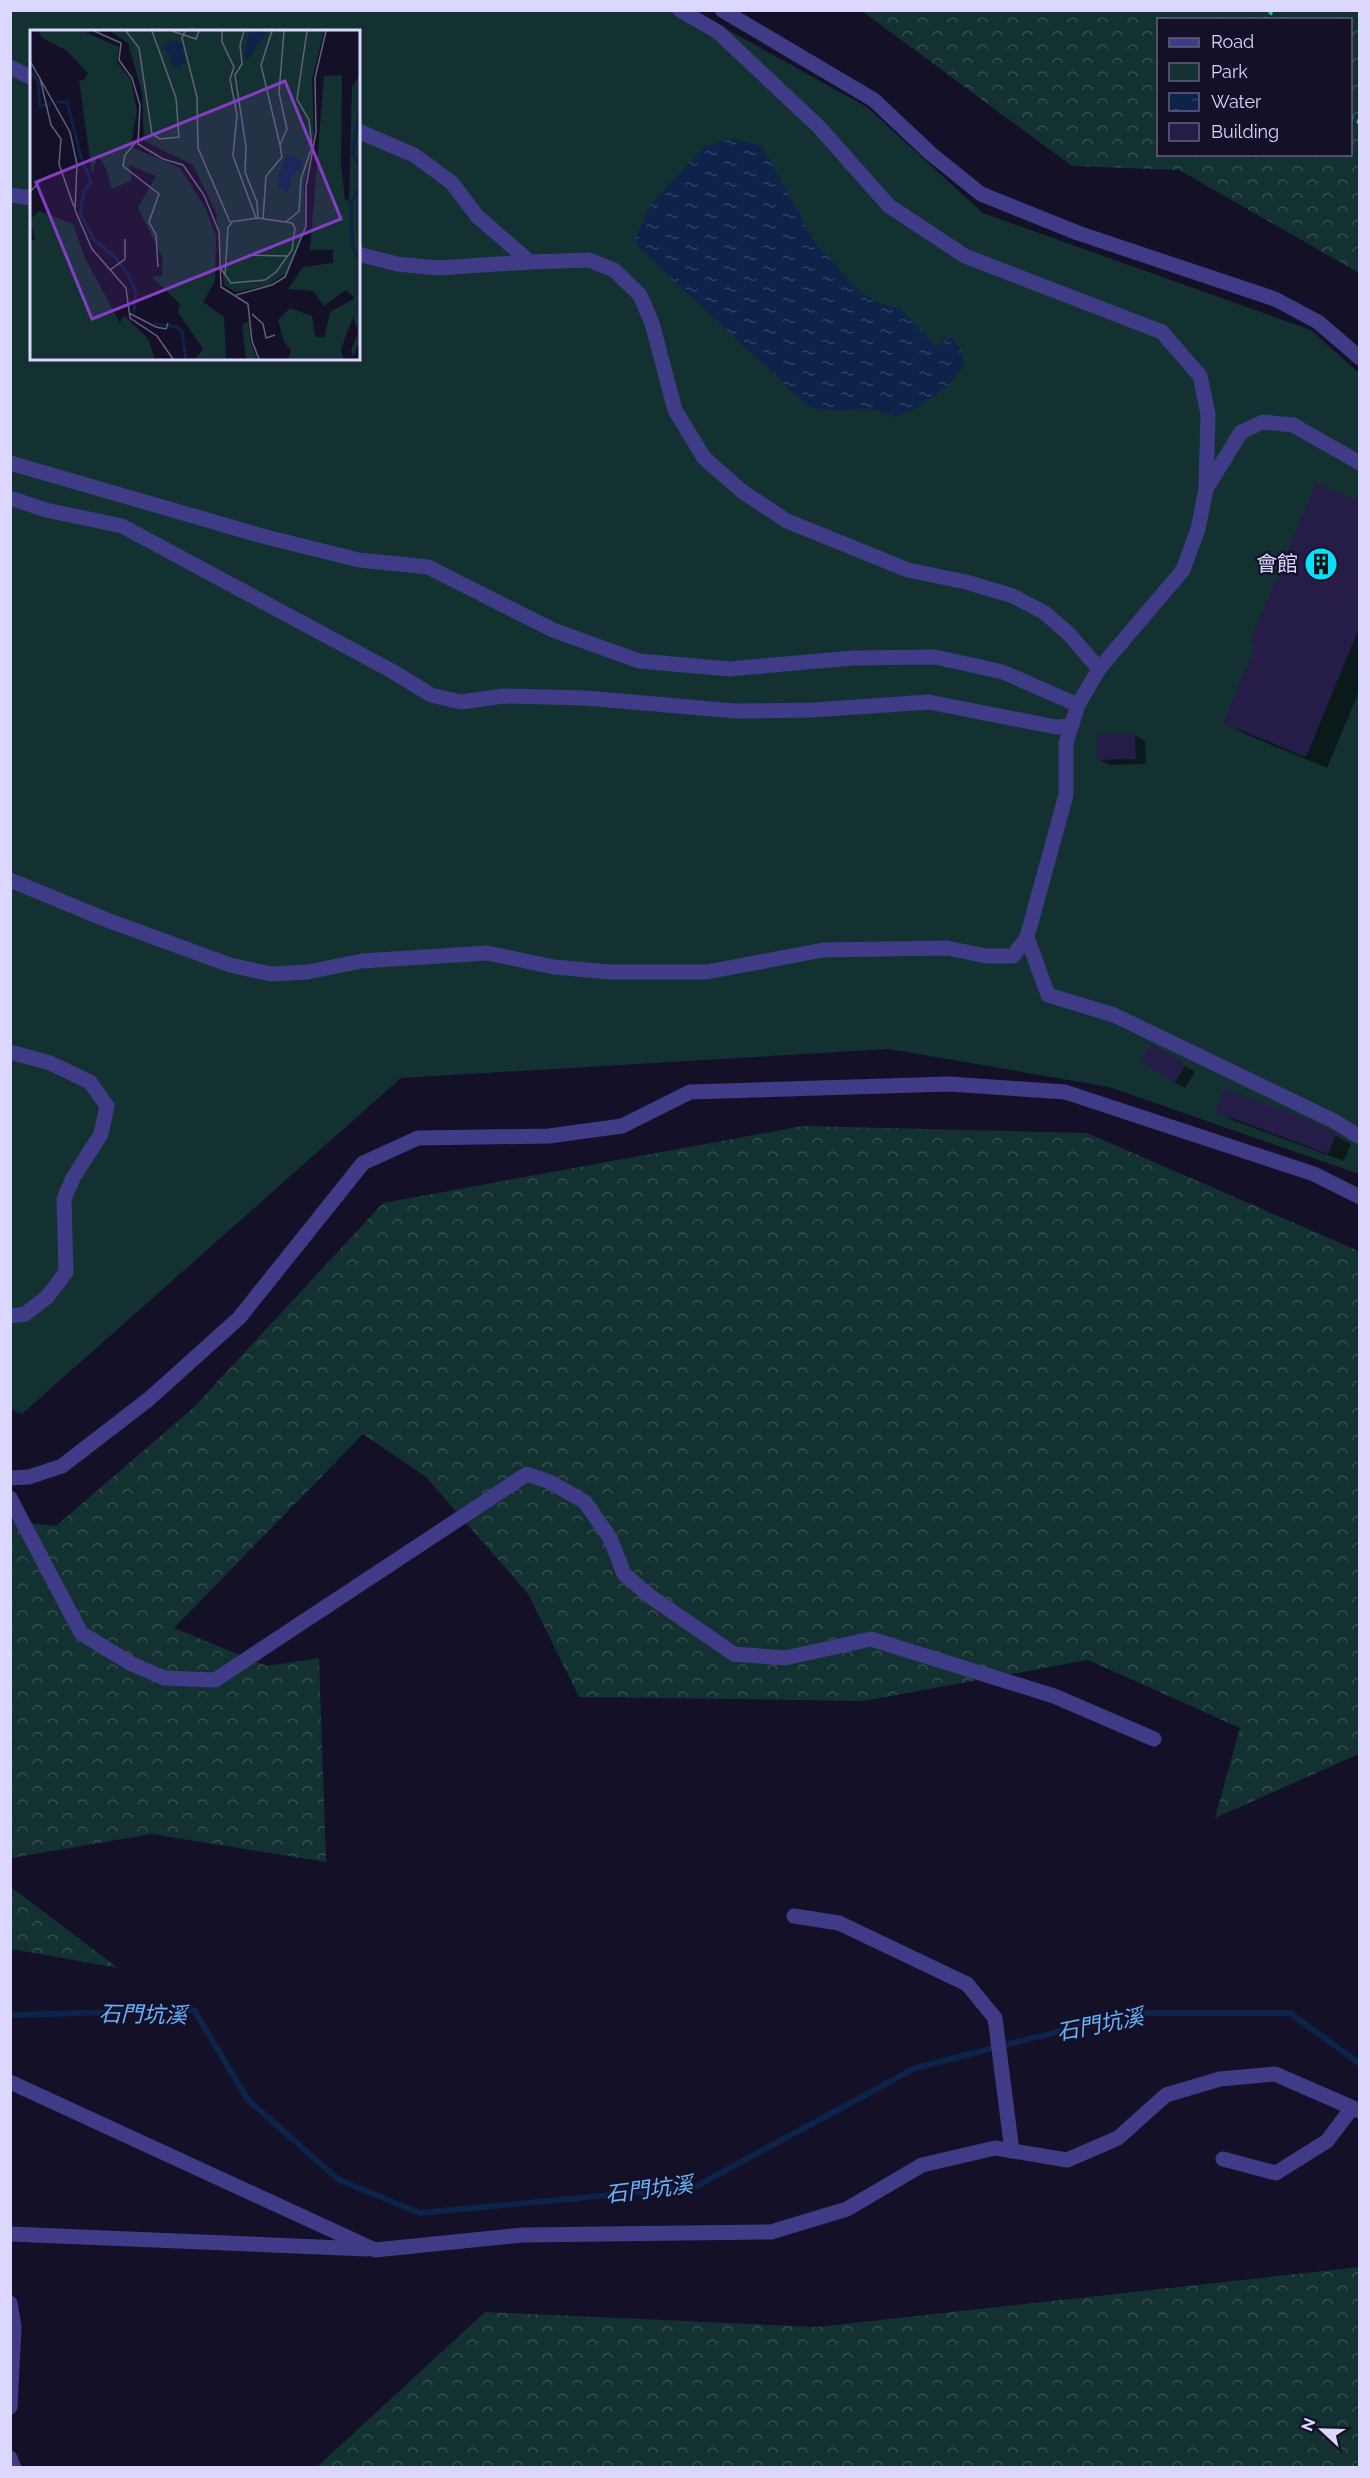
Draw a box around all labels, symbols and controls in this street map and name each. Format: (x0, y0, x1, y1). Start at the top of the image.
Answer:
legend (1157, 18, 1352, 156)
inset map (30, 30, 360, 360)
text: Road (1211, 31, 1254, 52)
text: Park (1211, 61, 1248, 82)
text: Water (1211, 91, 1262, 112)
text: Building (1211, 121, 1279, 142)
building icon: 會館 (1303, 546, 1339, 582)
place label: 會館 (1256, 551, 1298, 576)
water label: 石門坑溪 (99, 2000, 190, 2028)
water label: 石門坑溪 (1054, 2002, 1149, 2045)
water label: 石門坑溪 (604, 2170, 697, 2207)
north arrow (1292, 2400, 1352, 2460)
text: N (1297, 2415, 1320, 2434)

